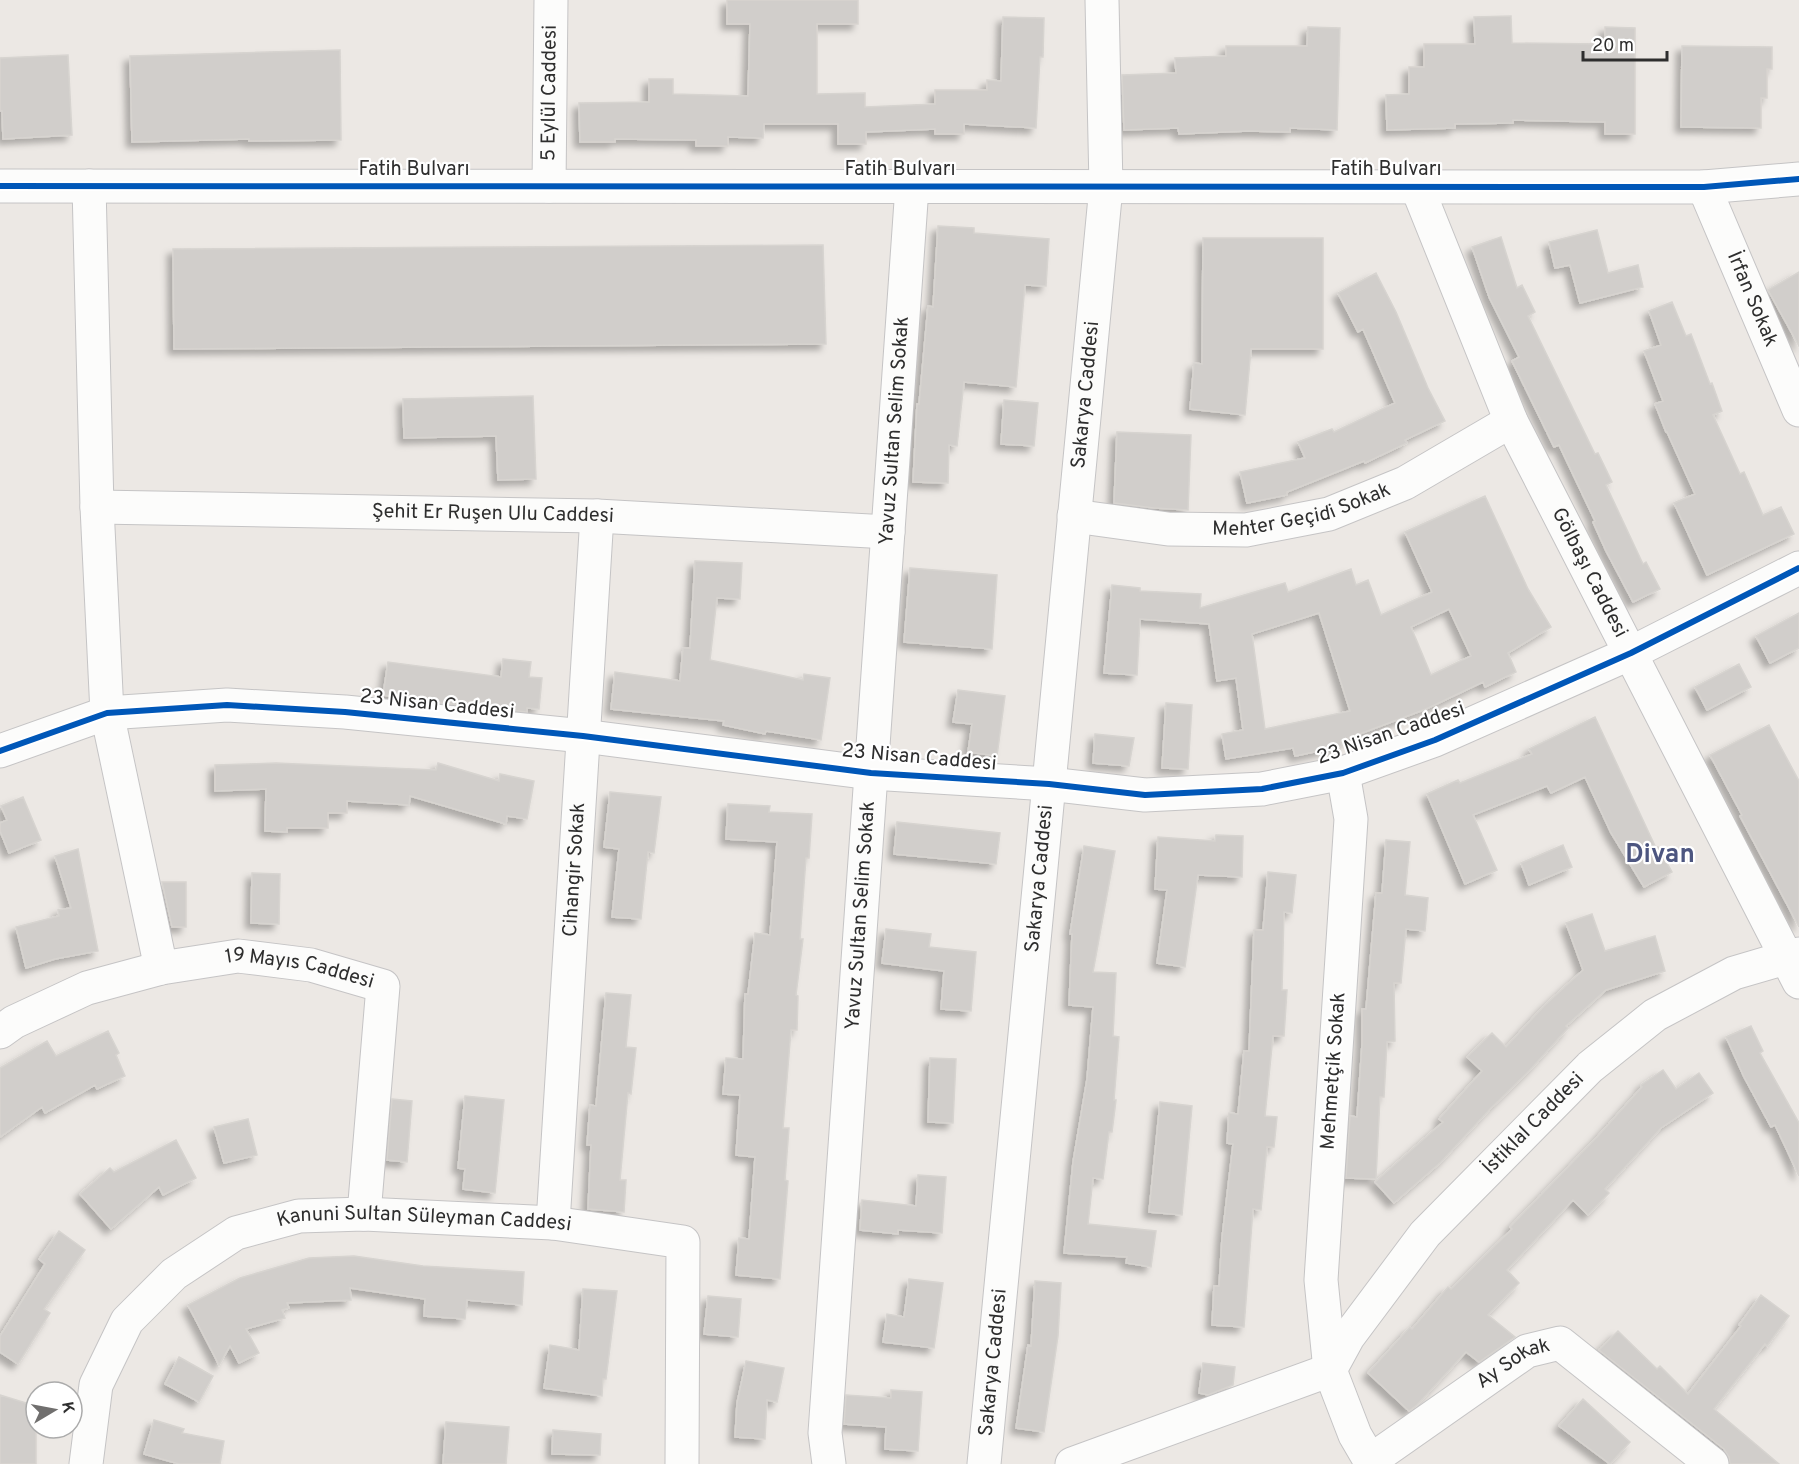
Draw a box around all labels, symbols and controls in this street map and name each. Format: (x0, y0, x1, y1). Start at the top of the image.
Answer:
scale bar (1583, 24, 1667, 62)
street label: 5 Eylül Caddesi (536, 25, 564, 161)
text: 20 m (1592, 35, 1634, 58)
street label: Fatih Bulvarı (358, 157, 470, 183)
street label: Fatih Bulvarı (844, 157, 956, 183)
street label: Fatih Bulvarı (1330, 157, 1442, 183)
street label: İrfan Sokak (1720, 247, 1784, 351)
street label: Yavuz Sultan Selim Sokak (874, 315, 916, 546)
street label: Sakarya Caddesi (1066, 320, 1106, 470)
street label: Mehter Geçidi Sokak (1212, 477, 1395, 543)
street label: Şehit Er Ruşen Ulu Caddesi (372, 499, 615, 530)
street label: Gölbaşı Caddesi (1545, 504, 1633, 642)
street label: 23 Nisan Caddesi (358, 684, 516, 726)
street label: 23 Nisan Caddesi (1313, 696, 1469, 772)
street label: 23 Nisan Caddesi (840, 738, 998, 778)
street label: Yavuz Sultan Selim Sokak (840, 800, 882, 1031)
street label: Cihangir Sokak (558, 802, 592, 938)
street label: Sakarya Caddesi (1020, 804, 1060, 954)
district label: Divan (1625, 839, 1695, 872)
street label: 19 Mayıs Caddesi (223, 942, 377, 996)
street label: Mehmetçik Sokak (1316, 991, 1352, 1151)
street label: İstiklal Caddesi (1477, 1067, 1590, 1181)
street label: Kanuni Sultan Süleyman Caddesi (274, 1201, 573, 1239)
street label: Sakarya Caddesi (974, 1287, 1014, 1437)
street label: Ay Sokak (1471, 1333, 1553, 1395)
north arrow (24, 1380, 84, 1440)
text: K (56, 1400, 78, 1415)

